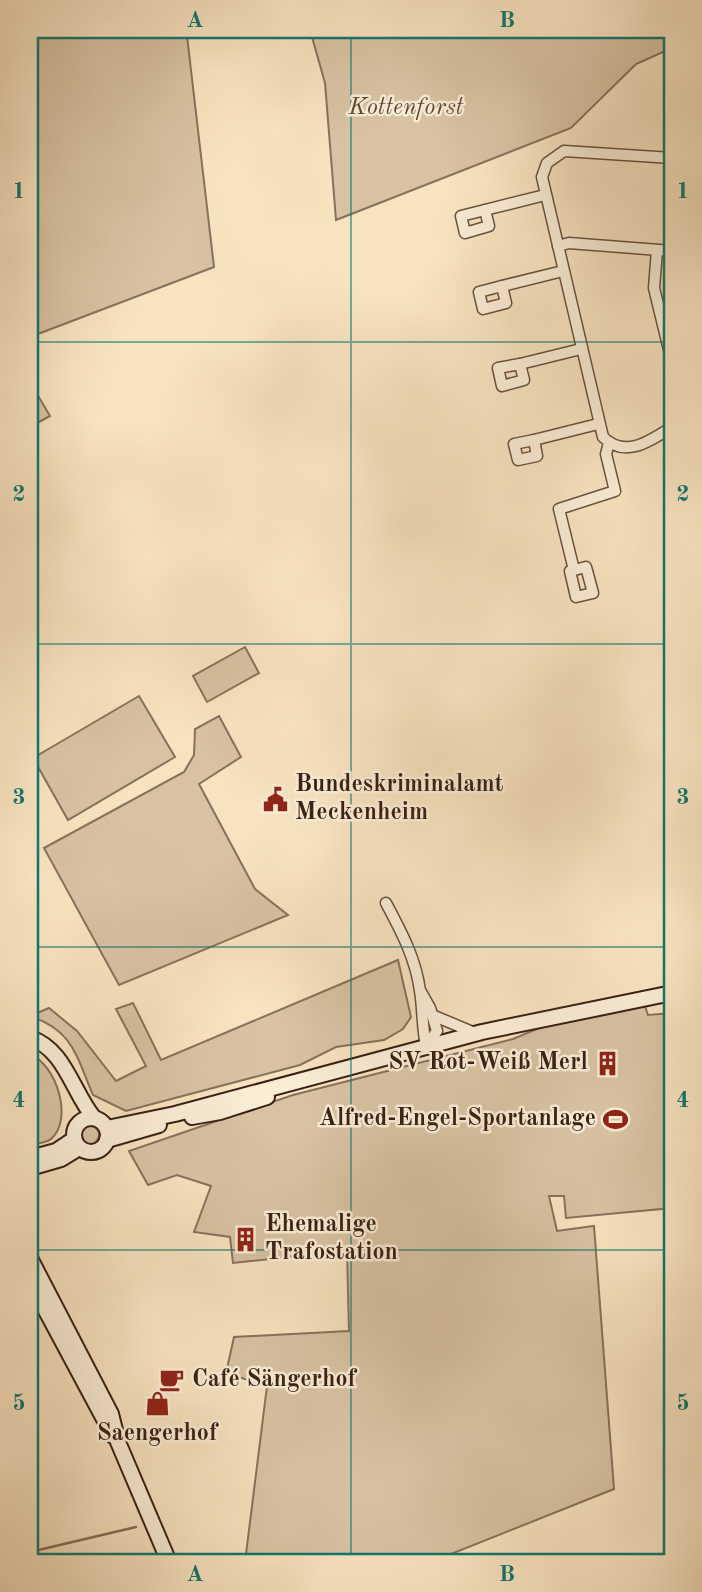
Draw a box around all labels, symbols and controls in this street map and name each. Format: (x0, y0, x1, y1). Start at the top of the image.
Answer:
text: A (186, 9, 204, 32)
text: B (499, 9, 515, 32)
park label: Kottenforst (347, 96, 464, 120)
text: 1 (12, 180, 26, 203)
text: 1 (676, 180, 690, 203)
text: 2 (12, 483, 26, 506)
text: 2 (676, 483, 690, 506)
place label: Bundeskriminalamt Meckenheim (295, 773, 504, 825)
public building icon: Bundeskriminalamt Meckenheim (261, 785, 289, 813)
text: 3 (12, 786, 26, 809)
text: 3 (676, 786, 690, 809)
building icon: SV Rot-Weiß Merl (594, 1049, 622, 1077)
place label: SV Rot-Weiß Merl (388, 1051, 588, 1075)
text: 4 (12, 1089, 26, 1112)
text: 4 (676, 1089, 690, 1112)
sports icon: Alfred-Engel-Sportanlage (602, 1105, 630, 1133)
place label: Alfred-Engel-Sportanlage (319, 1107, 596, 1131)
place label: Ehemalige Trafostation (265, 1213, 398, 1265)
building icon: Ehemalige Trafostation (231, 1225, 259, 1253)
cafe icon: Café Sängerhof (158, 1366, 186, 1394)
place label: Café Sängerhof (192, 1368, 357, 1392)
shop icon: Saengerhof (143, 1389, 171, 1417)
text: 5 (12, 1392, 26, 1415)
text: 5 (676, 1392, 690, 1415)
place label: Saengerhof (97, 1422, 219, 1446)
text: A (186, 1563, 204, 1586)
text: B (499, 1563, 515, 1586)

